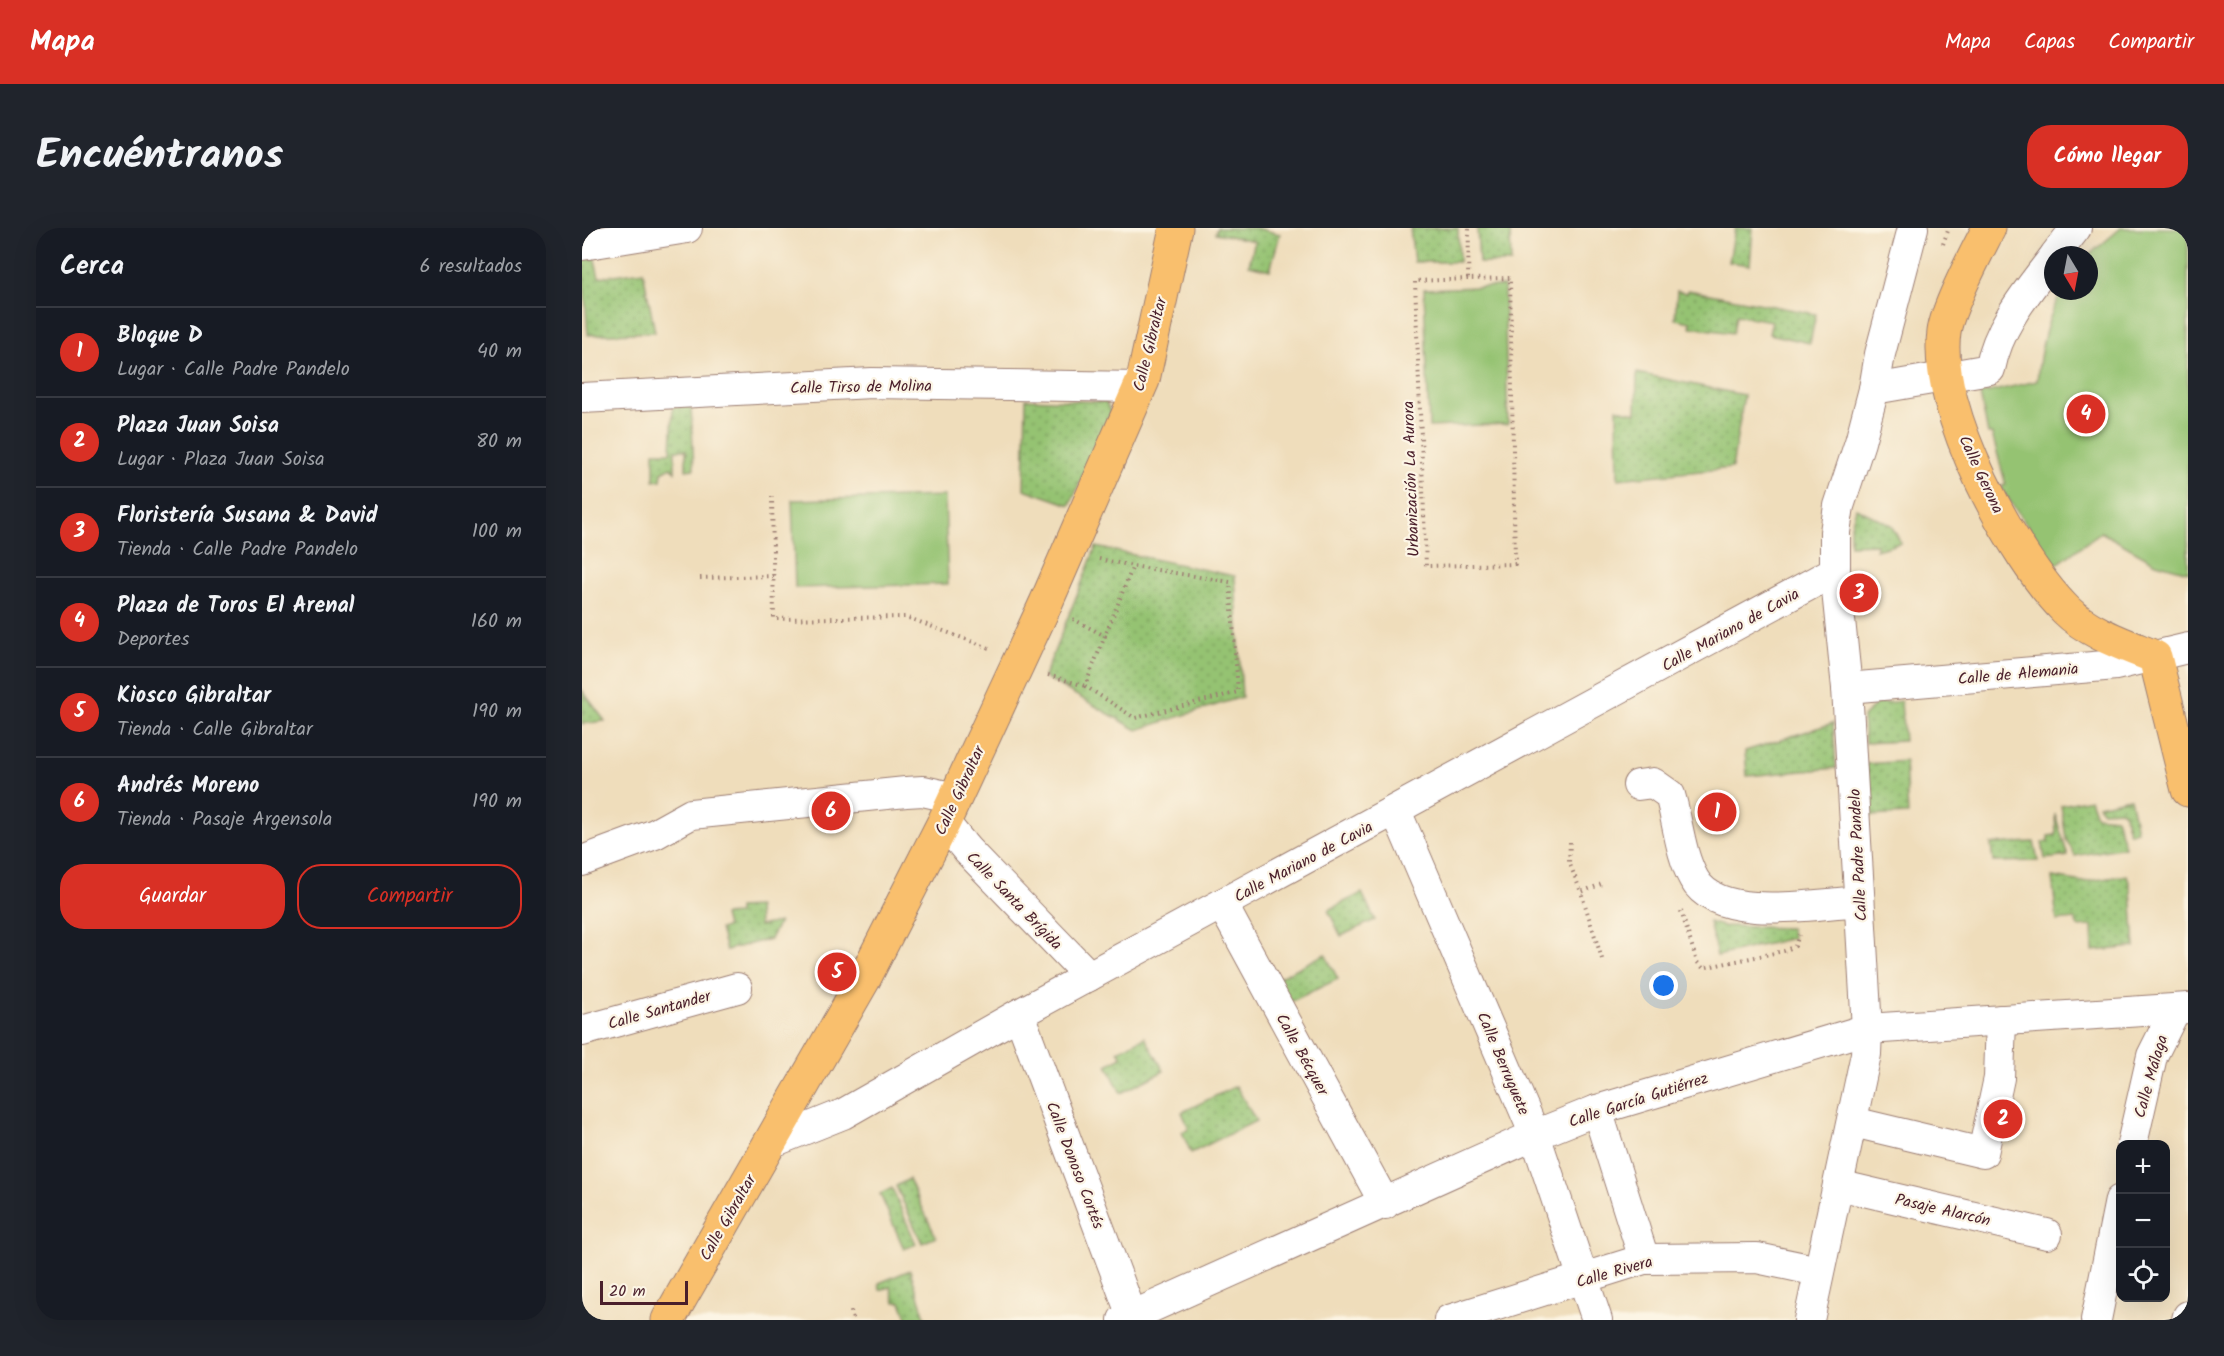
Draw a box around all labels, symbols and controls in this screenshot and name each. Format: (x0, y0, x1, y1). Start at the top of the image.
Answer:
text: Mapa (30, 20, 95, 65)
text: Mapa (1945, 26, 1991, 59)
text: Capas (2024, 26, 2075, 59)
text: Compartir (2108, 26, 2194, 59)
text: Encuéntranos (36, 123, 283, 190)
button: Cómo llegar (2027, 125, 2188, 188)
text: Cerca (60, 246, 124, 288)
north arrow (2044, 246, 2098, 300)
text: 6 resultados (420, 251, 522, 283)
street label: Calle Gibraltar (1127, 293, 1175, 394)
text: Bloque D (117, 319, 203, 354)
text: 1 (76, 336, 83, 368)
text: 40 m (477, 336, 522, 368)
text: Lugar · Calle Padre Pandelo (117, 354, 350, 386)
street label: Calle Tirso de Molina (790, 374, 932, 401)
pin: 4 (2066, 392, 2106, 436)
street label: Urbanización La Aurora (1396, 400, 1427, 557)
text: Plaza Juan Soisa (117, 409, 279, 444)
text: 2 (74, 426, 85, 458)
text: 80 m (476, 426, 522, 458)
street label: Calle Gerona (1952, 431, 2010, 518)
text: Lugar · Plaza Juan Soisa (117, 444, 325, 476)
text: Floristería Susana & David (117, 499, 378, 534)
text: 3 (74, 516, 85, 548)
text: 100 m (472, 516, 522, 548)
text: Tienda · Calle Padre Pandelo (117, 534, 358, 566)
pin: 3 (1840, 570, 1878, 616)
street label: Calle Mariano de Cavia (1657, 582, 1804, 679)
text: Plaza de Toros El Arenal (117, 589, 354, 624)
text: 4 (74, 606, 85, 638)
text: 160 m (471, 606, 522, 638)
text: Deportes (117, 624, 189, 656)
street label: Calle de Alemania (1957, 657, 2080, 692)
text: Kiosco Gibraltar (117, 679, 271, 714)
text: 5 (74, 696, 85, 728)
text: 190 m (472, 696, 522, 728)
text: Tienda · Calle Gibraltar (117, 714, 313, 746)
street label: Calle Gibraltar (929, 740, 993, 840)
text: Andrés Moreno (117, 769, 259, 804)
text: 6 (74, 786, 85, 818)
text: 190 m (472, 786, 522, 818)
pin: 6 (812, 788, 850, 834)
street label: Calle Padre Pandelo (1843, 788, 1874, 922)
pin: 1 (1698, 790, 1736, 834)
text: Tienda · Pasaje Argensola (117, 804, 332, 836)
street label: Calle Mariano de Cavia (1230, 815, 1378, 910)
street label: Calle Santa Brígida (960, 846, 1068, 956)
button: Guardar (60, 864, 285, 929)
button: Compartir (297, 864, 522, 929)
pin: 5 (818, 950, 856, 994)
your location (1649, 971, 1678, 1000)
street label: Calle Santander (605, 983, 715, 1037)
street label: Calle Berruguete (1470, 1008, 1536, 1119)
street label: Calle Bécquer (1269, 1009, 1335, 1102)
street label: Calle Málaga (2128, 1032, 2175, 1121)
street label: Calle García Gutiérrez (1566, 1066, 1711, 1135)
pin: 2 (1984, 1096, 2022, 1142)
street label: Calle Donoso Cortés (1039, 1098, 1110, 1233)
map controls (2116, 1140, 2170, 1302)
button: + (2116, 1140, 2170, 1194)
street label: Calle Gibraltar (693, 1168, 764, 1266)
street label: Pasaje Alarcón (1892, 1187, 1993, 1234)
button: − (2116, 1194, 2170, 1248)
button: locate (2116, 1248, 2170, 1302)
street label: Calle Rivera (1573, 1250, 1656, 1295)
scale bar (600, 1278, 688, 1306)
text: 20 m (609, 1279, 645, 1304)

